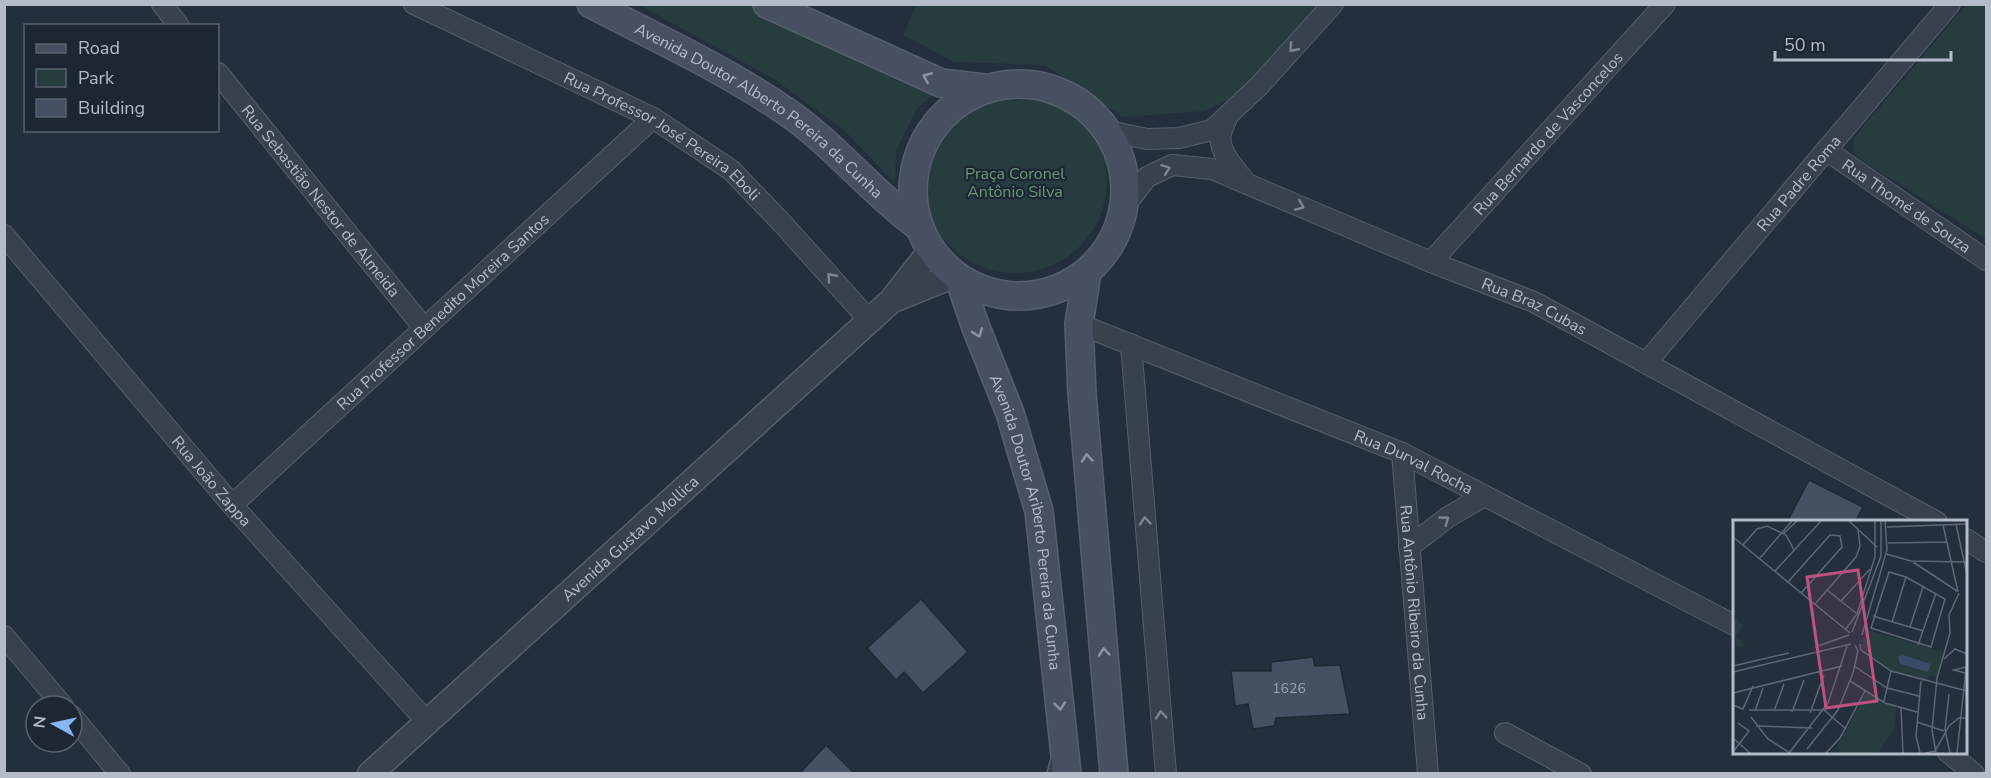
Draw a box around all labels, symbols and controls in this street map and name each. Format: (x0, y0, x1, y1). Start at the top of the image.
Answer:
street label: Avenida Doutor Alberto Pereira da Cunha (631, 18, 887, 204)
legend (24, 24, 219, 132)
scale bar (1775, 24, 1950, 62)
text: 50 m (1784, 33, 1826, 57)
text: Road (78, 36, 120, 60)
one-way arrow (1289, 41, 1300, 52)
street label: Rua Bernardo de Vasconcelos (1469, 47, 1629, 220)
text: Park (78, 66, 115, 90)
street label: Rua Professor José Pereira Eboli (560, 67, 765, 206)
one-way arrow (922, 72, 933, 84)
text: Building (78, 96, 145, 120)
street label: Rua Sebastião Nestor de Almeida (236, 100, 405, 302)
street label: Rua Padre Roma (1752, 131, 1846, 236)
street label: Rua Thomé de Souza (1837, 154, 1975, 258)
park label: Praça Coronel Antônio Silva (965, 163, 1065, 203)
one-way arrow (1160, 164, 1171, 176)
one-way arrow (1294, 199, 1305, 211)
street label: Rua Professor Benedito Moreira Santos (332, 209, 554, 416)
one-way arrow (827, 273, 838, 284)
street label: Rua Braz Cubas (1478, 273, 1590, 341)
one-way arrow (971, 327, 984, 338)
street label: Avenida Doutor Ariberto Pereira da Cunha (984, 371, 1066, 671)
street label: Rua Durval Rocha (1351, 425, 1477, 500)
street label: Rua João Zappa (166, 431, 256, 532)
one-way arrow (1081, 454, 1094, 463)
street label: Avenida Gustavo Mollica (557, 471, 704, 607)
street label: Rua Antônio Ribeiro da Cunha (1394, 504, 1434, 721)
one-way arrow (1139, 516, 1152, 525)
one-way arrow (1439, 516, 1450, 527)
inset map (1733, 520, 1967, 754)
one-way arrow (1098, 648, 1111, 657)
house number: 1626 (1272, 679, 1306, 698)
north arrow (24, 694, 84, 754)
one-way arrow (1053, 701, 1066, 710)
one-way arrow (1155, 711, 1168, 720)
text: N (28, 715, 52, 730)

